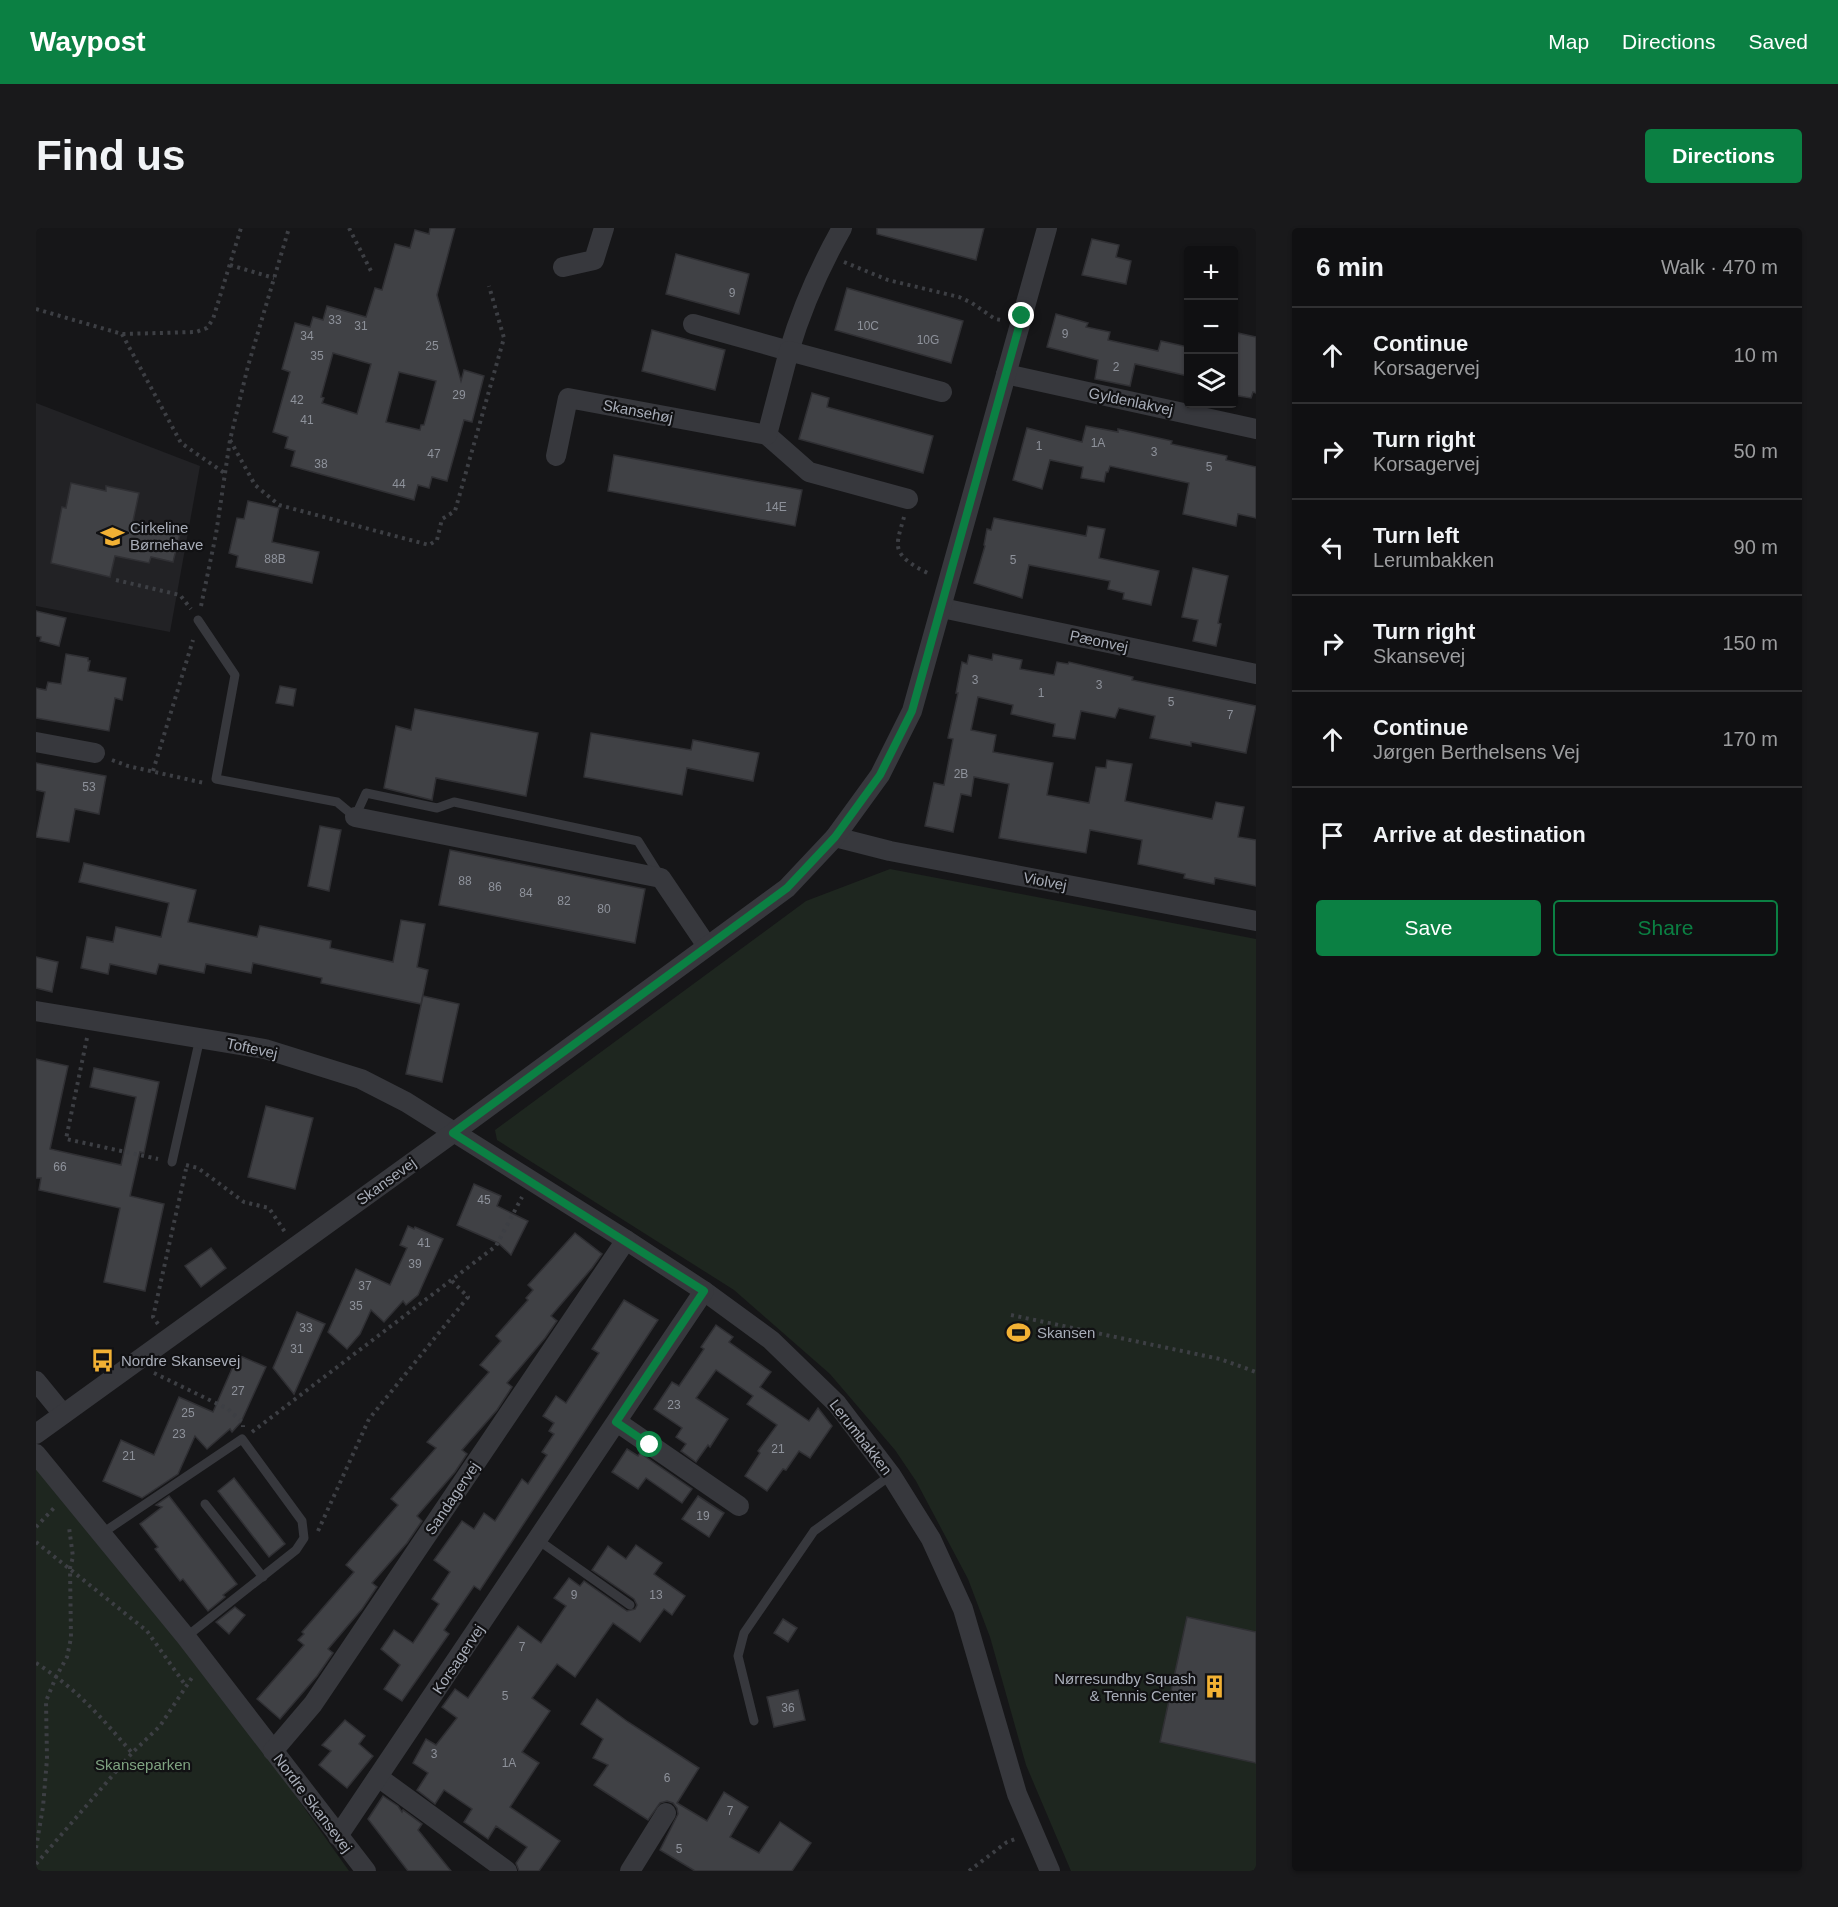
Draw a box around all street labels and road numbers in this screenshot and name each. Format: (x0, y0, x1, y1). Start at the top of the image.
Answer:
street label: Gyldenlakvej (1087, 384, 1175, 418)
street label: Skansehøj (602, 396, 674, 426)
street label: Pæonvej (1068, 627, 1130, 655)
street label: Violvej (1022, 868, 1068, 894)
street label: Toftevej (225, 1034, 279, 1062)
street label: Skansevej (353, 1154, 419, 1208)
street label: Lerumbakken (826, 1396, 896, 1478)
street label: Sandagervej (421, 1458, 483, 1538)
street label: Korsagervej (429, 1621, 487, 1697)
street label: Nordre Skansevej (270, 1750, 356, 1856)

